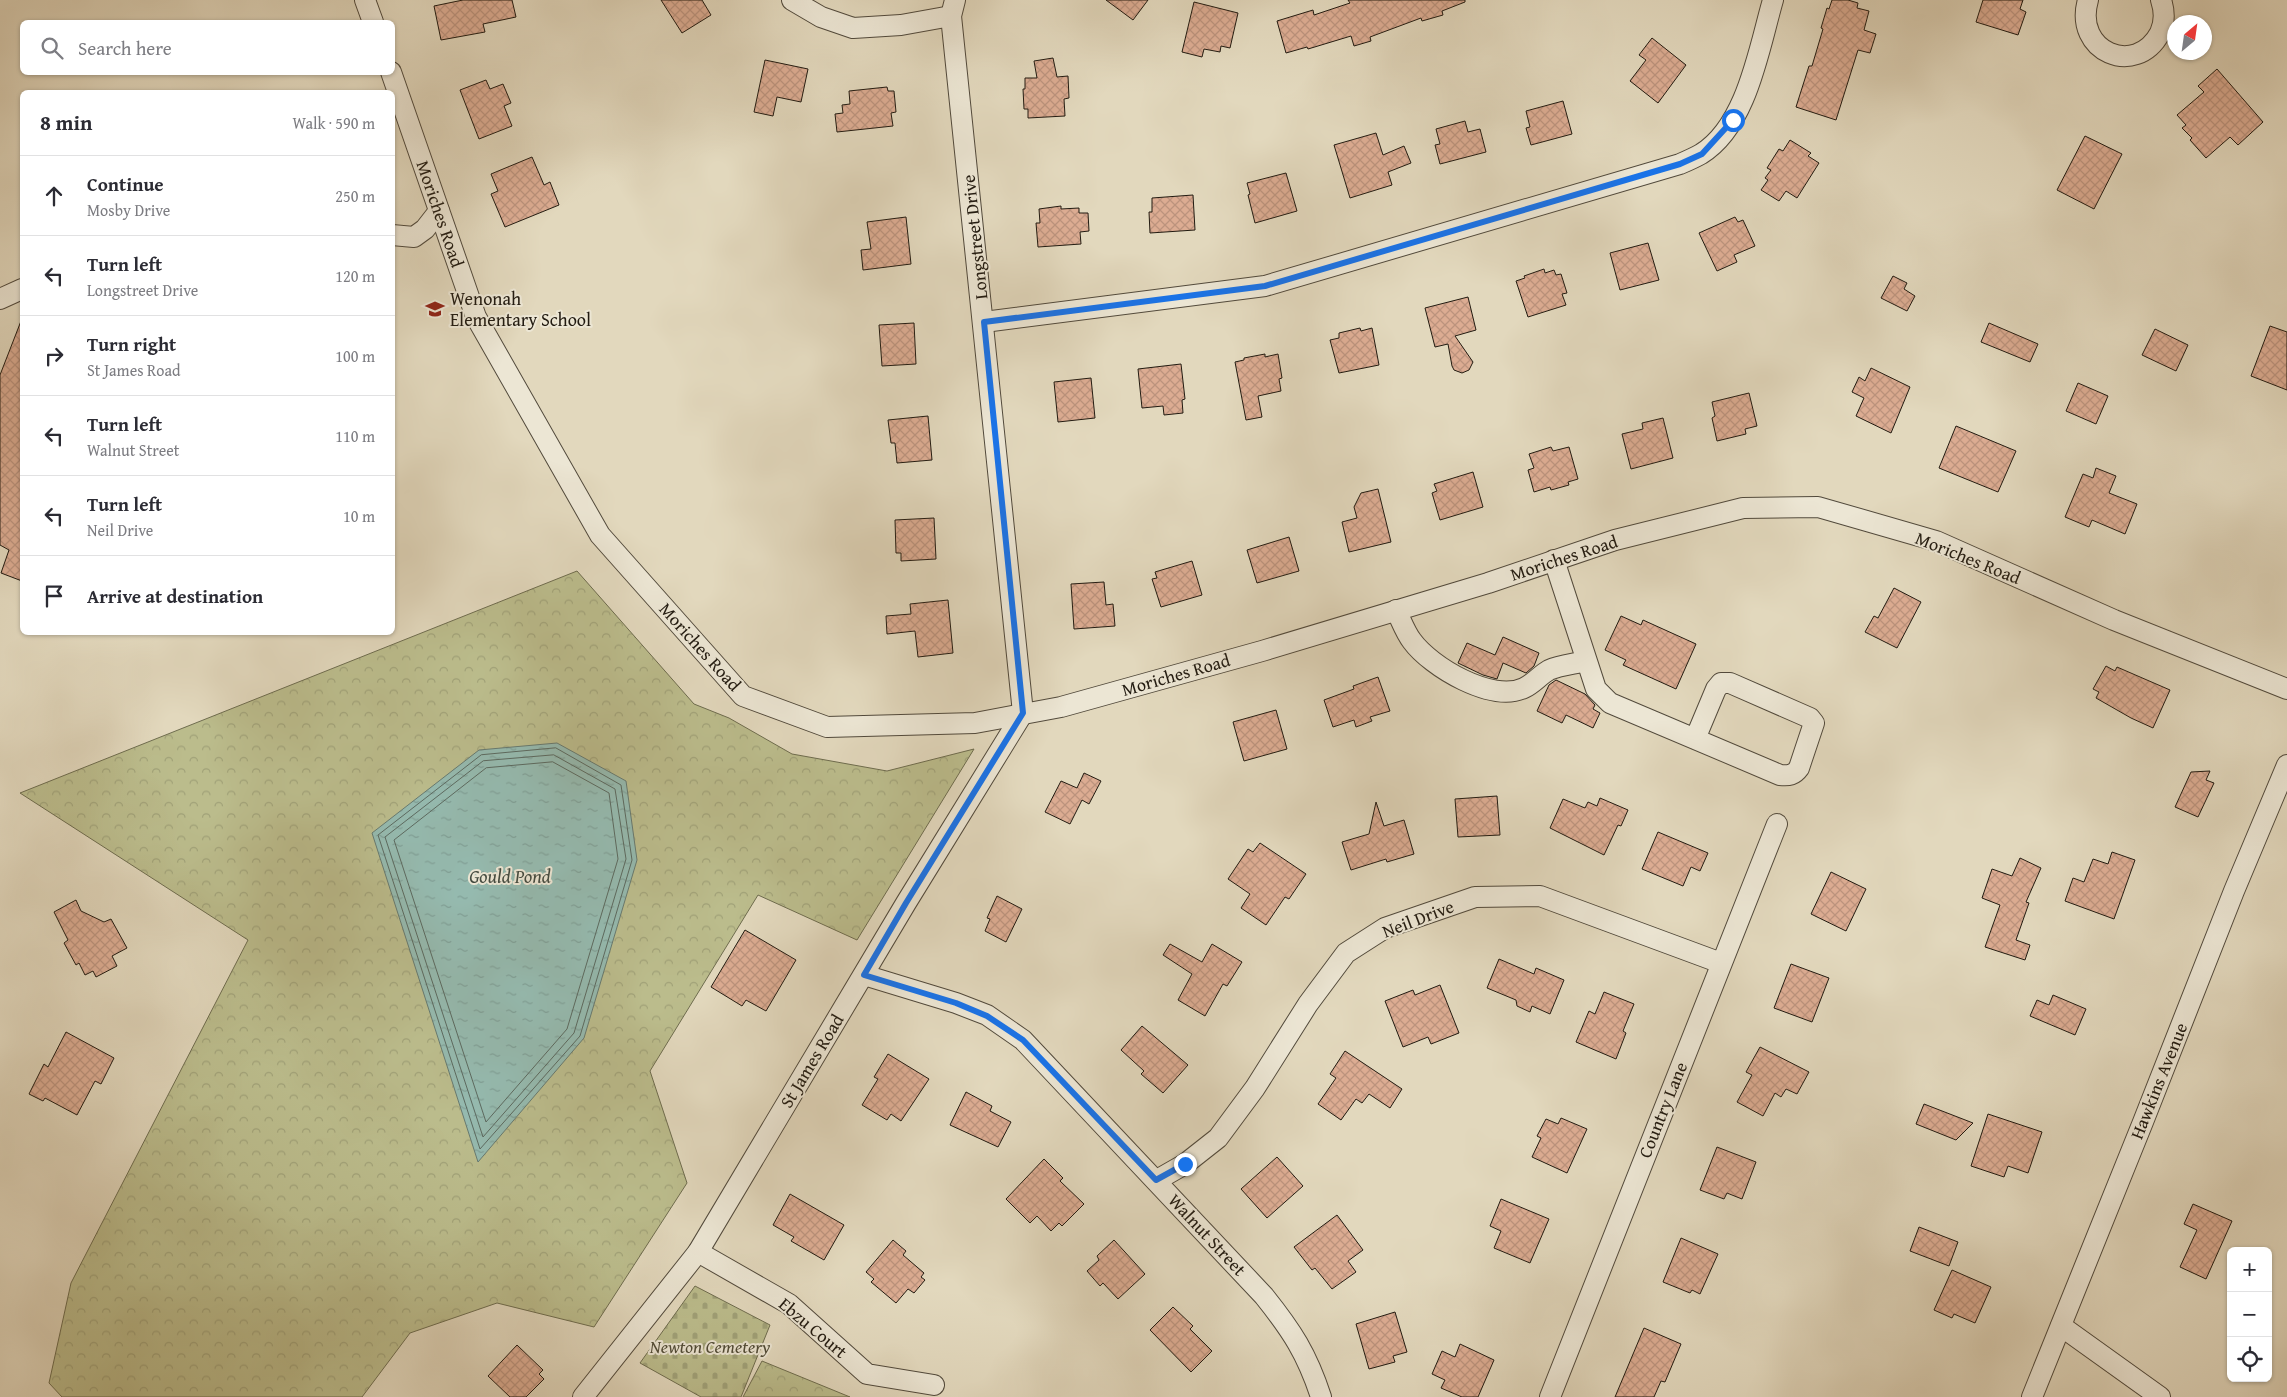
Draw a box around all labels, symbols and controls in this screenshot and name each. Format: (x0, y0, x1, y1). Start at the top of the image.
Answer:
north arrow (2167, 15, 2212, 60)
search box (20, 20, 395, 75)
icon: search (38, 34, 66, 62)
text: Search here (78, 34, 172, 62)
text: 8 min (40, 107, 92, 138)
route start (1722, 109, 1745, 132)
text: Walk · 590 m (292, 111, 375, 135)
street label: Moriches Road (410, 157, 472, 271)
text: Continue (87, 170, 164, 198)
street label: Longstreet Drive (955, 173, 994, 301)
icon: ahead (40, 182, 68, 210)
text: 250 m (335, 184, 375, 208)
text: Mosby Drive (87, 198, 170, 222)
text: Turn left (87, 250, 162, 278)
icon: left (40, 262, 68, 290)
text: 120 m (335, 264, 375, 288)
text: Longstreet Drive (87, 278, 198, 302)
place label: Wenonah Elementary School (450, 285, 591, 333)
school or university icon: Wenonah Elementary School (424, 298, 446, 320)
text: Turn right (87, 330, 176, 358)
icon: right (40, 342, 68, 370)
text: 100 m (335, 344, 375, 368)
text: St James Road (87, 358, 181, 382)
text: Turn left (87, 410, 162, 438)
icon: left (40, 422, 68, 450)
text: 110 m (335, 424, 375, 448)
text: Walnut Street (87, 438, 179, 462)
text: Turn left (87, 490, 162, 518)
icon: left (40, 502, 68, 530)
text: 10 m (343, 504, 375, 528)
text: Neil Drive (87, 518, 153, 542)
street label: Moriches Road (1911, 524, 2025, 591)
street label: Moriches Road (1507, 527, 1621, 588)
icon: arrive (40, 582, 68, 610)
text: Arrive at destination (87, 582, 263, 610)
street label: Moriches Road (653, 596, 748, 697)
street label: Moriches Road (1119, 646, 1234, 703)
water label: Gould Pond (469, 862, 551, 890)
street label: Neil Drive (1378, 893, 1458, 945)
street label: St James Road (773, 1008, 850, 1113)
street label: Hawkins Avenue (2123, 1018, 2194, 1143)
street label: Country Lane (1631, 1058, 1694, 1162)
route end (1174, 1153, 1197, 1176)
street label: Walnut Street (1162, 1187, 1253, 1282)
map controls (2227, 1247, 2272, 1382)
button: + (2227, 1247, 2272, 1292)
street label: Ebzu Court (773, 1291, 854, 1365)
button: − (2227, 1292, 2272, 1337)
park label: Newton Cemetery (649, 1333, 771, 1360)
button: locate (2227, 1337, 2272, 1382)

